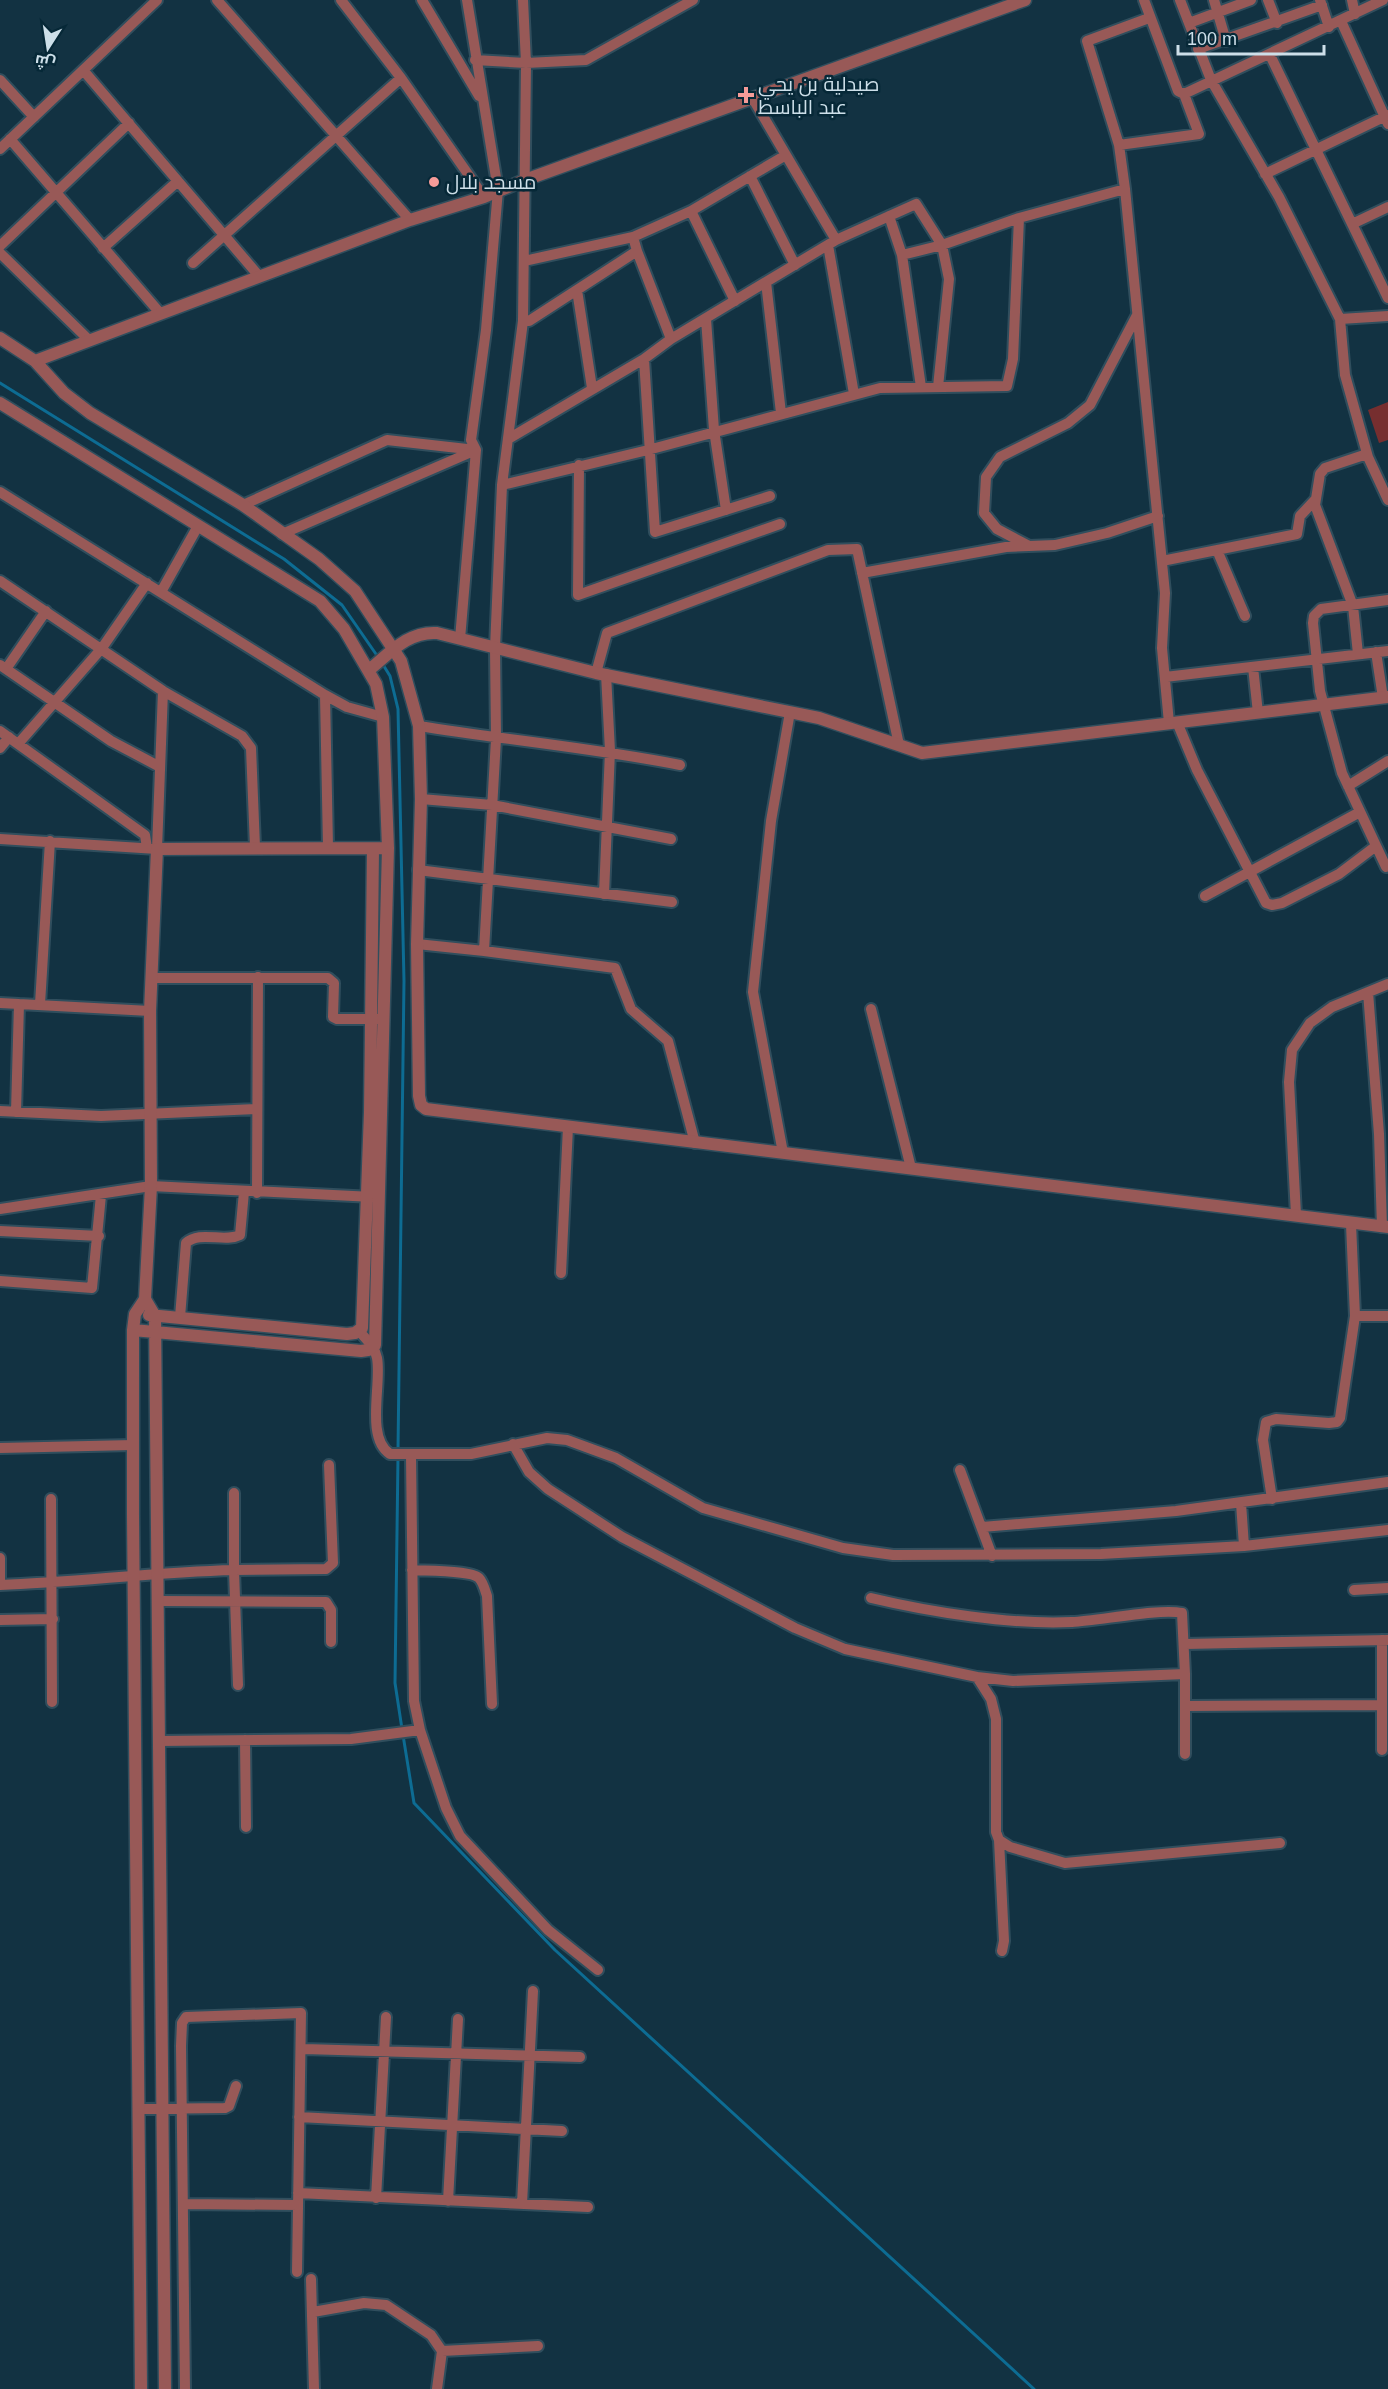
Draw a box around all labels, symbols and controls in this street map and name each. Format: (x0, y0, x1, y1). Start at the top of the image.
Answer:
north arrow (18, 18, 78, 78)
scale bar (1178, 18, 1324, 56)
text: 100 m (1187, 29, 1237, 49)
text: ش (33, 51, 57, 73)
place label: صيدلية بن يحي عبد الباسط (758, 73, 879, 118)
marker: صيدلية بن يحي عبد الباسط (739, 88, 753, 102)
place label: مسجد بلال (446, 171, 536, 195)
marker: مسجد بلال (427, 175, 441, 189)

